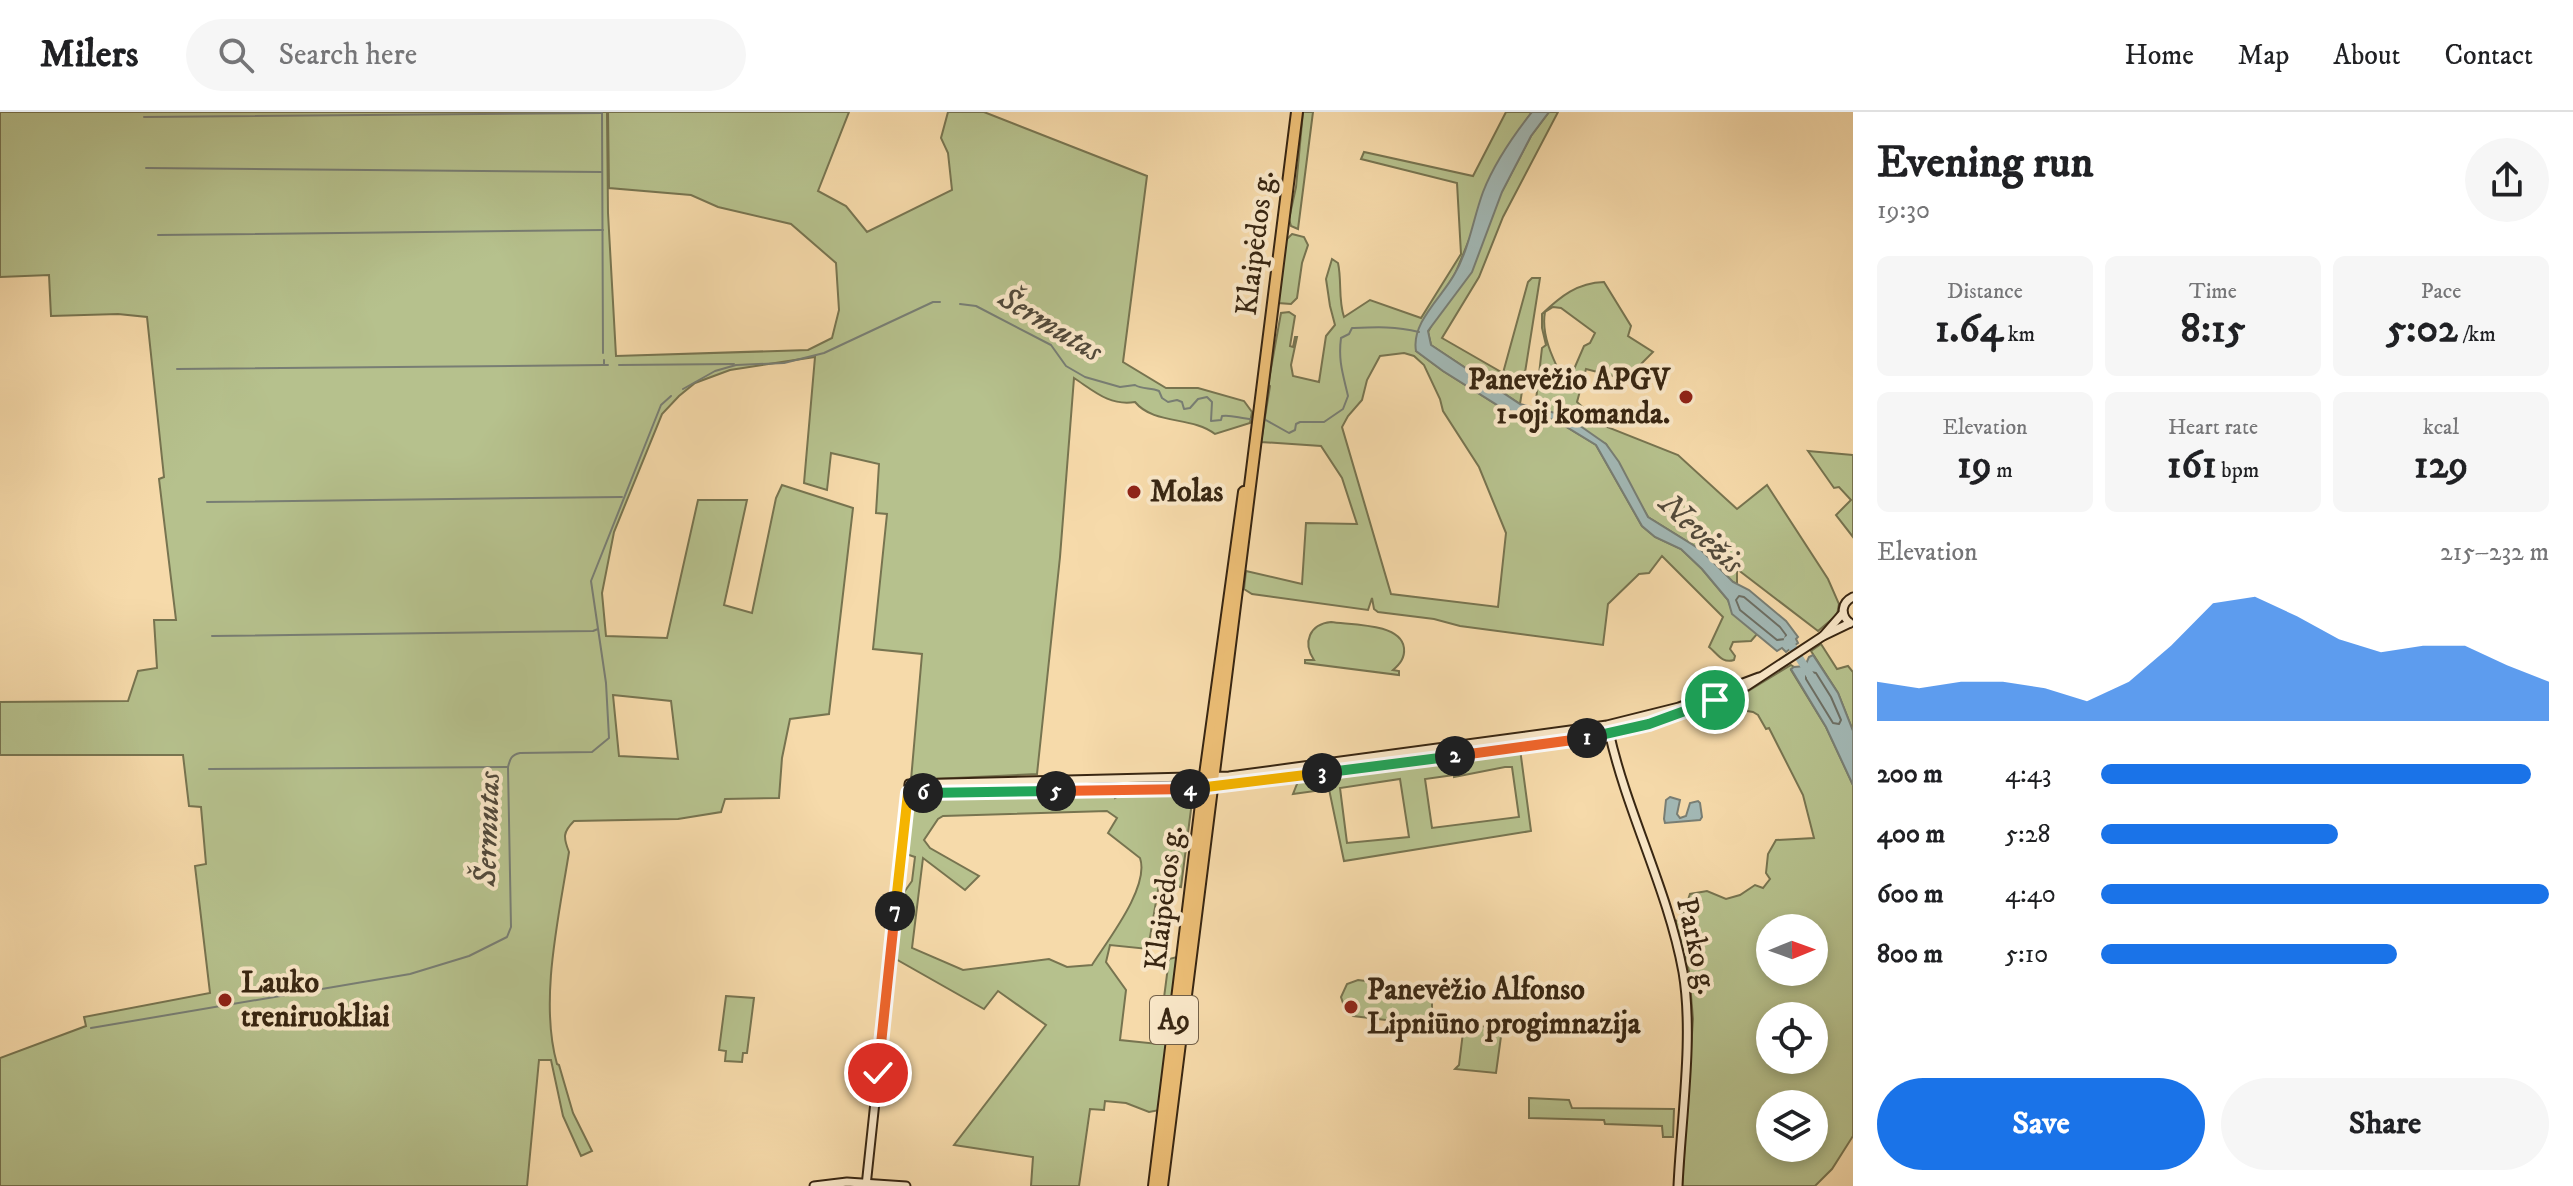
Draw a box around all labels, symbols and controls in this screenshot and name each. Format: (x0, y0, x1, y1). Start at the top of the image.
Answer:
search box (186, 19, 746, 91)
text: Milers (40, 31, 138, 79)
icon: search (214, 33, 258, 77)
text: Search here (278, 37, 417, 74)
text: Home (2125, 38, 2194, 73)
text: Map (2238, 38, 2289, 73)
text: About (2333, 38, 2400, 73)
text: Contact (2444, 38, 2533, 73)
text: Evening run (1877, 136, 2094, 191)
button: share (2465, 138, 2549, 222)
street label: Klaipėdos g. (1229, 168, 1283, 318)
text: 19:30 (1877, 194, 1930, 227)
water label: Šermutas (990, 277, 1111, 372)
text: Distance (1947, 278, 2023, 305)
text: Time (2189, 278, 2237, 305)
text: Pace (2421, 278, 2461, 305)
text: 1.64 (1935, 305, 2003, 355)
text: 8:15 (2181, 305, 2245, 355)
text: 5:02 (2386, 305, 2458, 355)
text: km (2003, 321, 2035, 348)
text: /km (2458, 321, 2496, 348)
place label: Panevėžio APGV 1-oji komanda. (1468, 362, 1671, 433)
marker: Panevėžio APGV 1-oji komanda. (1677, 388, 1695, 406)
text: Elevation (1942, 414, 2028, 441)
text: Heart rate (2168, 414, 2258, 441)
text: kcal (2423, 414, 2459, 441)
text: 19 (1957, 441, 1992, 491)
text: 161 (2167, 441, 2217, 491)
text: 129 (2414, 441, 2468, 491)
text: m (1992, 457, 2013, 484)
text: bpm (2217, 457, 2259, 484)
place label: Molas (1150, 474, 1223, 511)
marker: Molas (1125, 483, 1143, 501)
water label: Nevėžis (1649, 484, 1753, 584)
text: Elevation (1877, 536, 1978, 569)
text: 215–232 m (2440, 536, 2549, 569)
pin (1681, 666, 1749, 734)
icon: arrive (1693, 678, 1737, 722)
pin: 1 (1567, 718, 1607, 758)
text: 1 (1583, 724, 1591, 751)
pin: 2 (1435, 736, 1475, 776)
text: 2 (1450, 742, 1460, 769)
pin: 3 (1302, 753, 1342, 793)
text: 200 m (1877, 758, 1943, 791)
text: 4:43 (2005, 758, 2051, 791)
text: 3 (1318, 759, 1326, 786)
pin: 4 (1170, 769, 1210, 809)
water label: Šermutas (465, 770, 510, 888)
pin: 5 (1036, 771, 1076, 811)
pin: 6 (903, 773, 943, 813)
text: 4 (1184, 775, 1196, 802)
text: 5 (1051, 777, 1061, 804)
text: 6 (917, 779, 929, 806)
text: 400 m (1877, 818, 1945, 851)
text: 5:28 (2005, 818, 2051, 851)
street label: Klaipėdos g. (1138, 823, 1192, 973)
text: 600 m (1877, 878, 1944, 911)
text: 4:40 (2005, 878, 2056, 911)
pin: 7 (875, 891, 915, 931)
street label: Parko g. (1667, 894, 1725, 998)
text: 7 (889, 897, 901, 924)
north arrow (1756, 914, 1828, 986)
map controls (1756, 914, 1828, 1162)
text: 800 m (1877, 938, 1943, 971)
text: 5:10 (2005, 938, 2048, 971)
place label: Lauko treniruokliai (241, 965, 390, 1036)
place label: Panevėžio Alfonso Lipniūno progimnazija (1367, 972, 1642, 1043)
marker: Lauko treniruokliai (216, 991, 234, 1009)
road number: A9 (1150, 996, 1198, 1044)
marker: Panevėžio Alfonso Lipniūno progimnazija (1342, 998, 1360, 1016)
button: locate (1756, 1002, 1828, 1074)
pin (844, 1039, 912, 1107)
icon: check (856, 1051, 900, 1095)
button: Save (1877, 1078, 2205, 1170)
button: Share (2221, 1078, 2549, 1170)
button: layers (1756, 1090, 1828, 1162)

